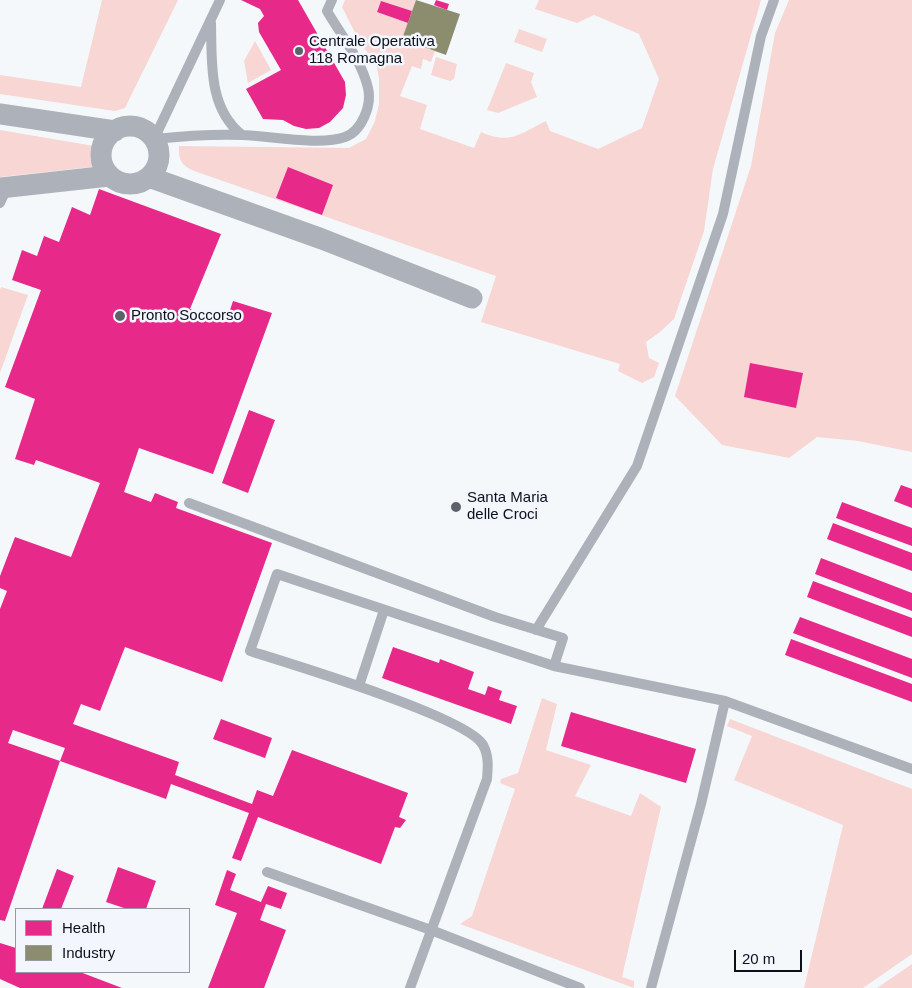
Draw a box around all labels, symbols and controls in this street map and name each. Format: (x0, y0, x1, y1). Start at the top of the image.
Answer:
place label: Centrale Operativa 118 Romagna (309, 33, 435, 68)
marker: Centrale Operativa 118 Romagna (293, 45, 305, 57)
place label: Pronto Soccorso (131, 307, 242, 325)
marker: Pronto Soccorso (113, 309, 127, 323)
place label: Santa Maria delle Croci (467, 489, 548, 524)
marker: Santa Maria delle Croci (449, 500, 463, 514)
legend (15, 908, 190, 973)
text: Health (62, 919, 105, 936)
scale bar (737, 940, 804, 972)
text: Industry (62, 944, 115, 961)
text: 20 m (742, 950, 775, 967)

